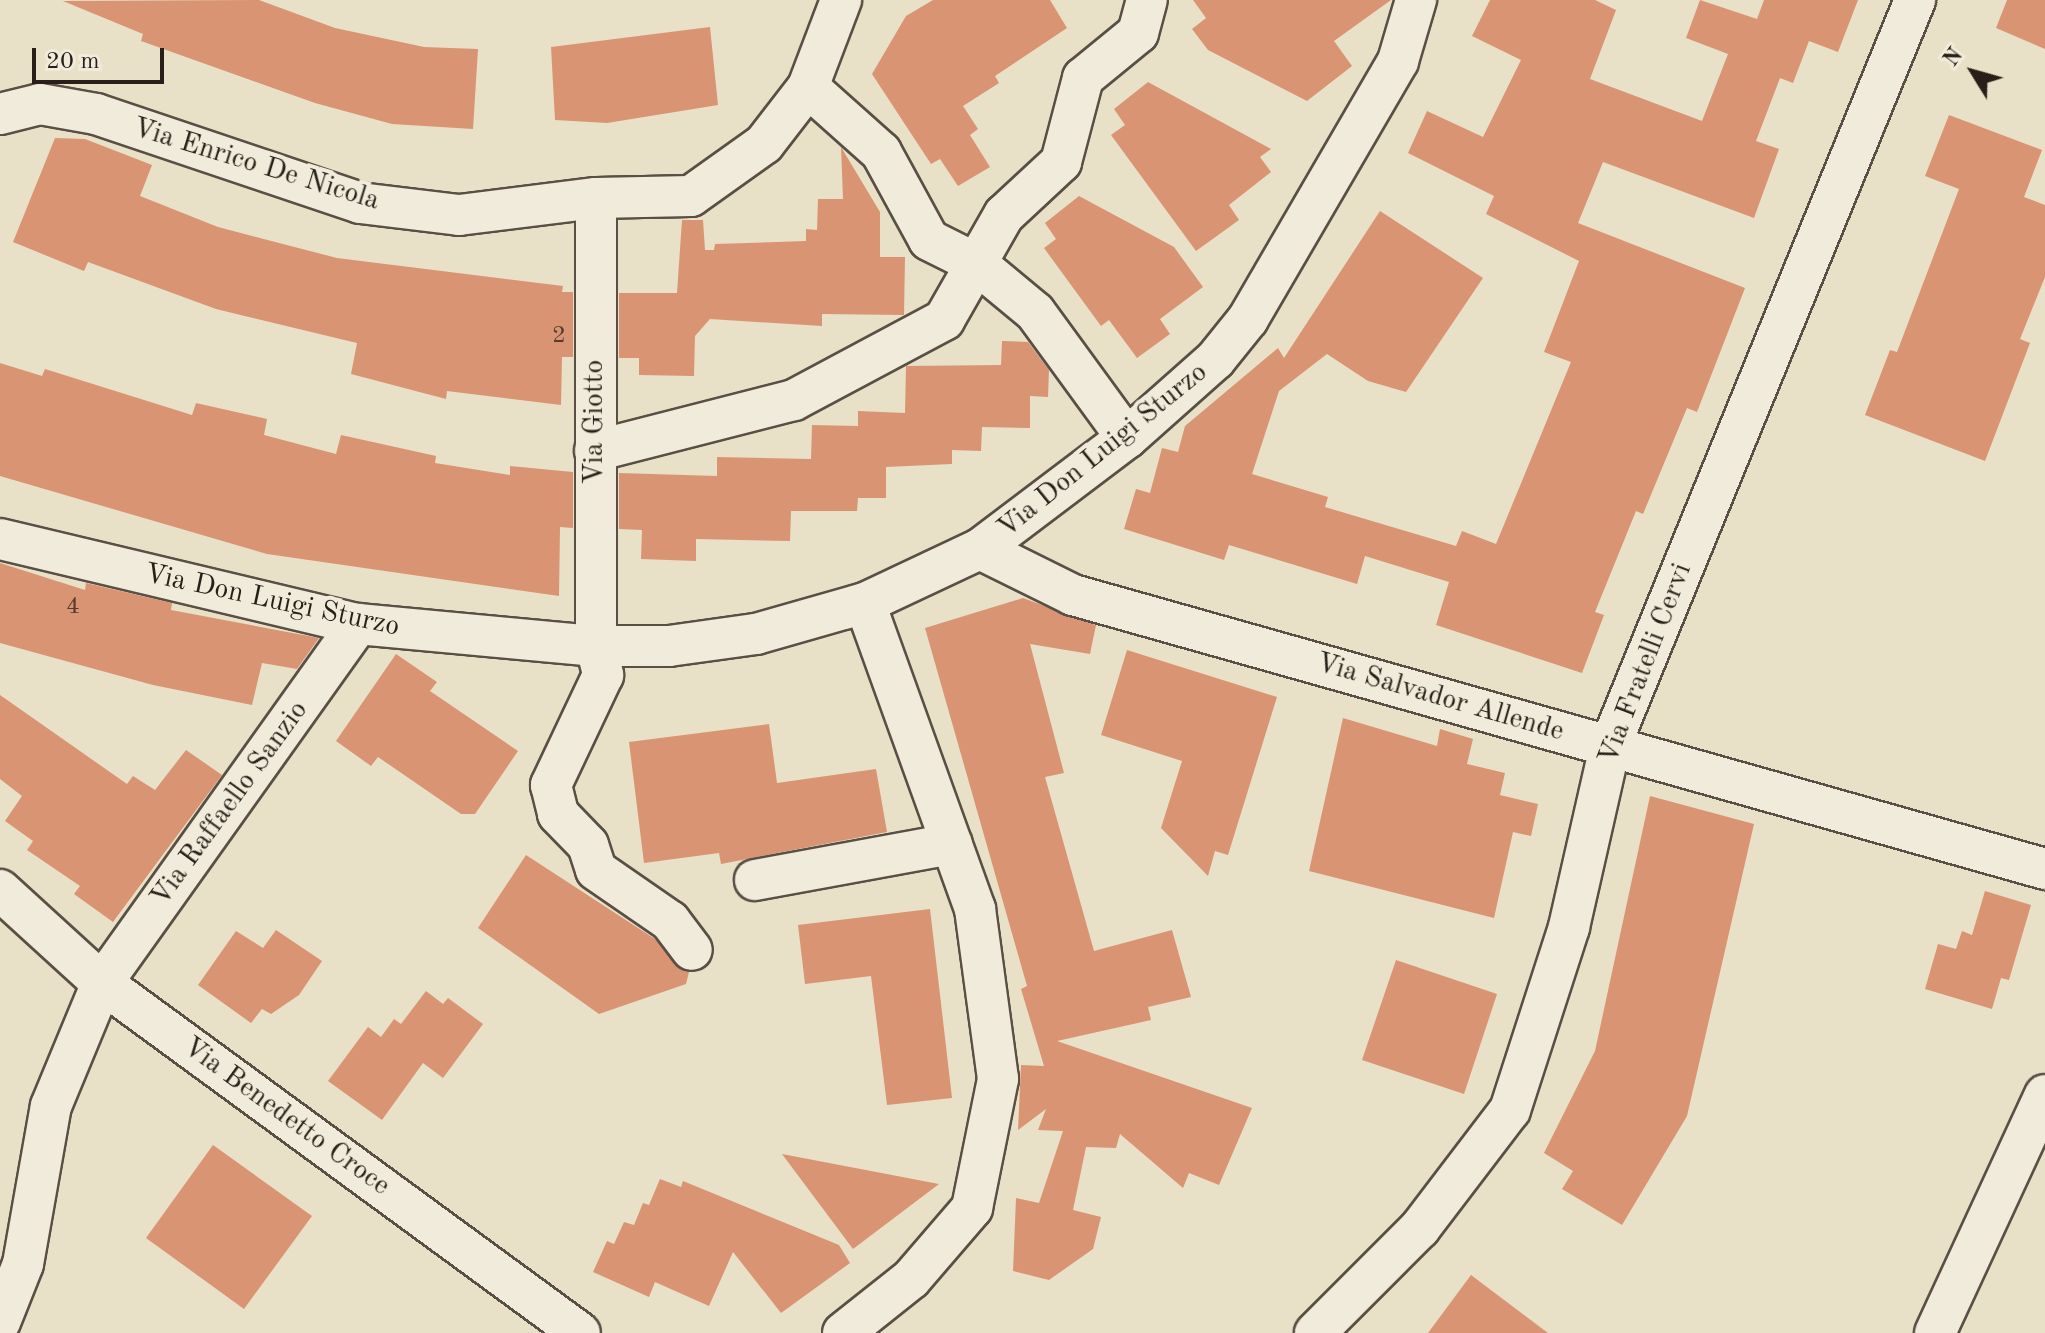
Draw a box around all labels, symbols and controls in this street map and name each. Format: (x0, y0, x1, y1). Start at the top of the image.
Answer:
scale bar (36, 32, 168, 82)
north arrow (1933, 32, 2013, 112)
text: N (1940, 44, 1968, 71)
text: 20 m (46, 50, 100, 74)
street label: Via Enrico De Nicola (129, 111, 383, 219)
house number: 2 (552, 323, 566, 351)
street label: Via Don Luigi Sturzo (991, 356, 1215, 546)
street label: Via Giotto (578, 360, 612, 484)
street label: Via Don Luigi Sturzo (141, 558, 403, 644)
street label: Via Fratelli Cervi (1592, 559, 1700, 769)
house number: 4 (66, 594, 80, 622)
street label: Via Salvador Allende (1312, 647, 1568, 749)
street label: Via Raffaello Sanzio (144, 695, 316, 913)
street label: Via Benedetto Croce (176, 1031, 396, 1203)

